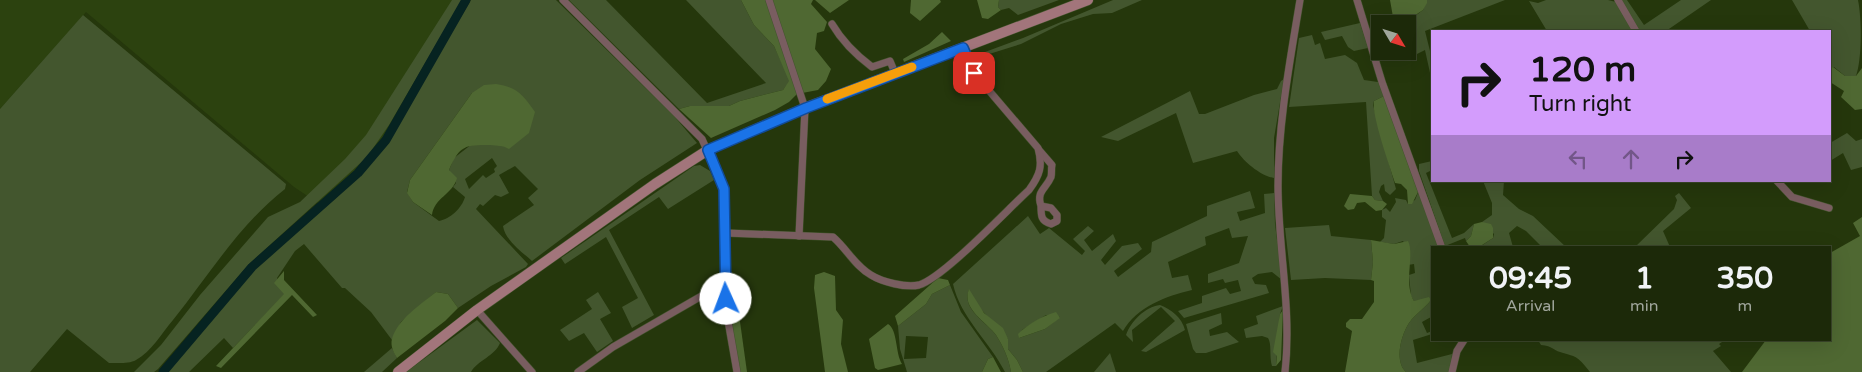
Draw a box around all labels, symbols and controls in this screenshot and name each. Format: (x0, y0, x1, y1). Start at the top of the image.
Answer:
north arrow (1371, 15, 1416, 60)
map controls (1371, 15, 1416, 60)
text: 120 m (1529, 49, 1636, 91)
icon: right (1446, 50, 1511, 115)
pin (953, 52, 995, 94)
icon: arrive (960, 59, 988, 87)
text: Turn right (1529, 91, 1631, 117)
icon: left (1564, 145, 1592, 173)
icon: ahead (1617, 145, 1645, 173)
icon: right (1670, 145, 1698, 173)
text: 09:45 (1489, 260, 1572, 297)
text: 1 (1635, 260, 1654, 297)
text: 350 (1717, 260, 1773, 297)
position arrow (699, 272, 751, 324)
text: Arrival (1506, 296, 1555, 316)
text: min (1630, 296, 1659, 316)
text: m (1737, 296, 1752, 316)

